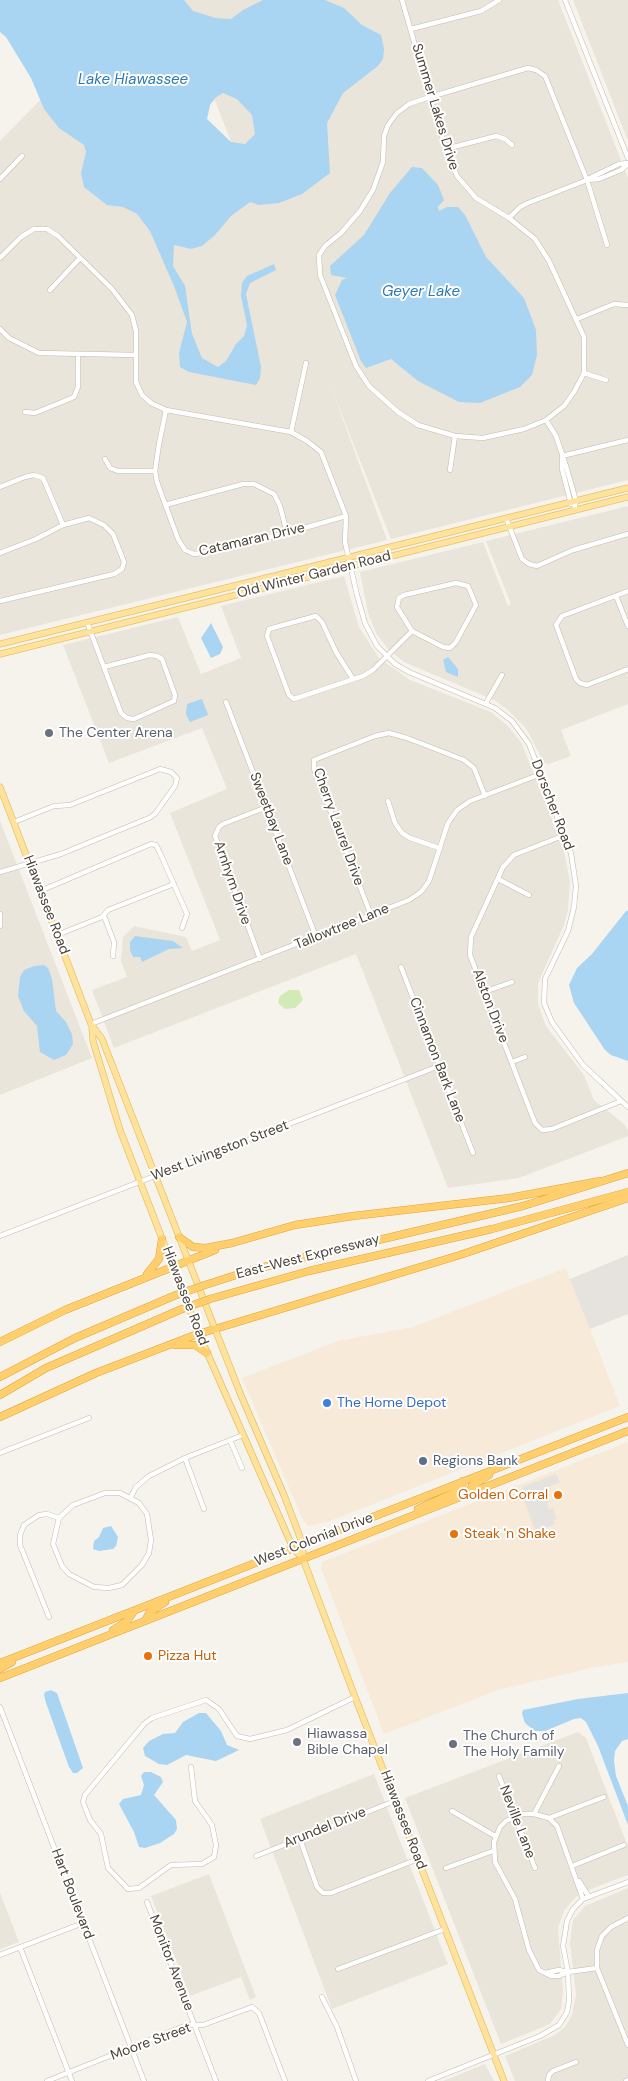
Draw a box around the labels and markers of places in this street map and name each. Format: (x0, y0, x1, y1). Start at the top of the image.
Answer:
place label: The Center Arena (59, 725, 173, 741)
marker: The Center Arena (43, 727, 55, 739)
place label: The Home Depot (337, 1395, 446, 1411)
marker: The Home Depot (321, 1397, 333, 1409)
place label: Regions Bank (433, 1453, 518, 1469)
marker: Regions Bank (417, 1455, 429, 1467)
place label: Golden Corral (458, 1487, 548, 1503)
marker: Golden Corral (552, 1489, 564, 1501)
place label: Steak 'n Shake (464, 1526, 556, 1542)
marker: Steak 'n Shake (448, 1528, 460, 1540)
place label: Pizza Hut (158, 1648, 217, 1664)
marker: Pizza Hut (142, 1650, 154, 1662)
place label: Hiawassa Bible Chapel (307, 1726, 388, 1758)
place label: The Church of The Holy Family (463, 1728, 564, 1760)
marker: Hiawassa Bible Chapel (291, 1736, 303, 1748)
marker: The Church of The Holy Family (447, 1738, 459, 1750)

